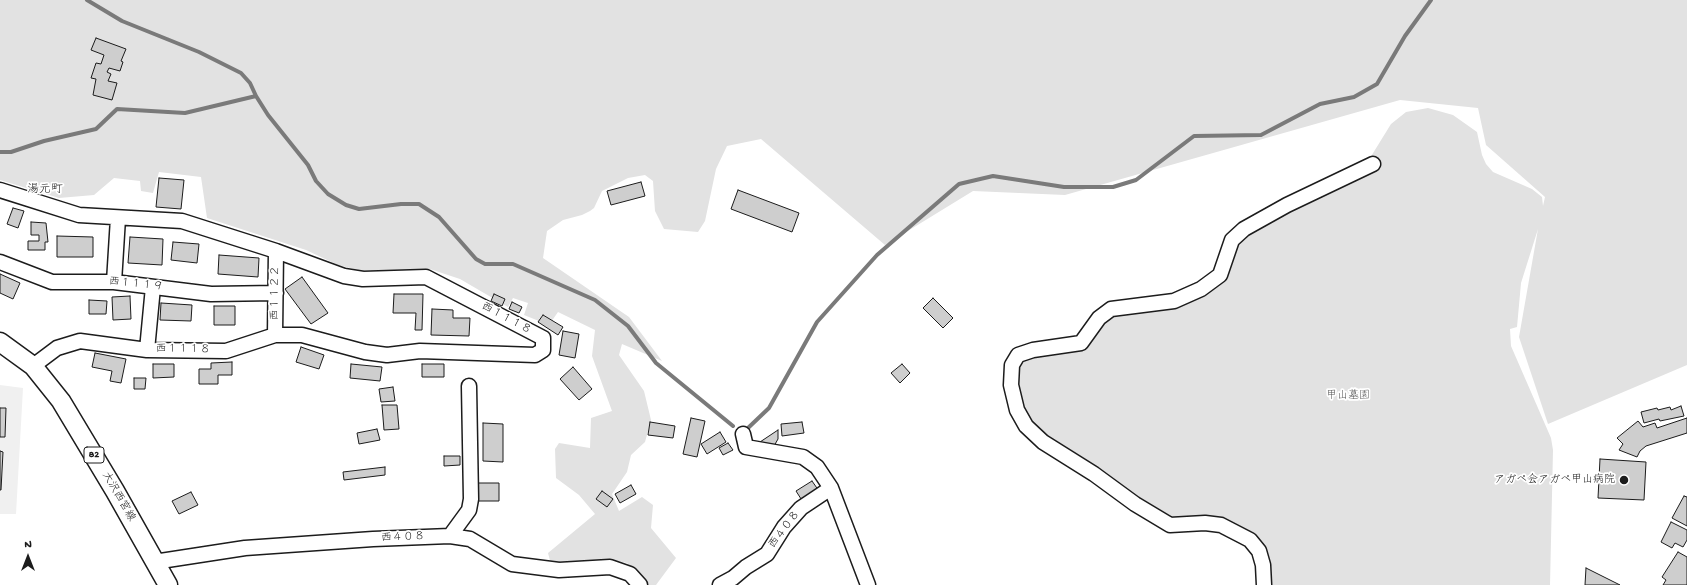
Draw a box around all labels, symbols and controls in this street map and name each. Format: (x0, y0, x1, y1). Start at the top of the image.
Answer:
district label: 湯元町 (27, 183, 63, 197)
street label: 西１１２２ (269, 265, 283, 321)
street label: 西１１１９ (108, 276, 164, 294)
street label: 西１１１８ (479, 300, 533, 338)
street label: 西１１１８ (155, 343, 211, 357)
park label: 甲山墓園 (1326, 389, 1370, 403)
road number: 82 (84, 447, 104, 463)
street label: 大沢西宮線 (99, 470, 137, 524)
place label: アガペ会アガペ甲山病院 (1494, 473, 1615, 487)
marker: アガペ会アガペ甲山病院 (1618, 474, 1630, 486)
street label: 西４０８ (766, 508, 804, 552)
street label: 西４０８ (381, 531, 425, 545)
north arrow (8, 537, 48, 577)
text: N (24, 539, 32, 551)

